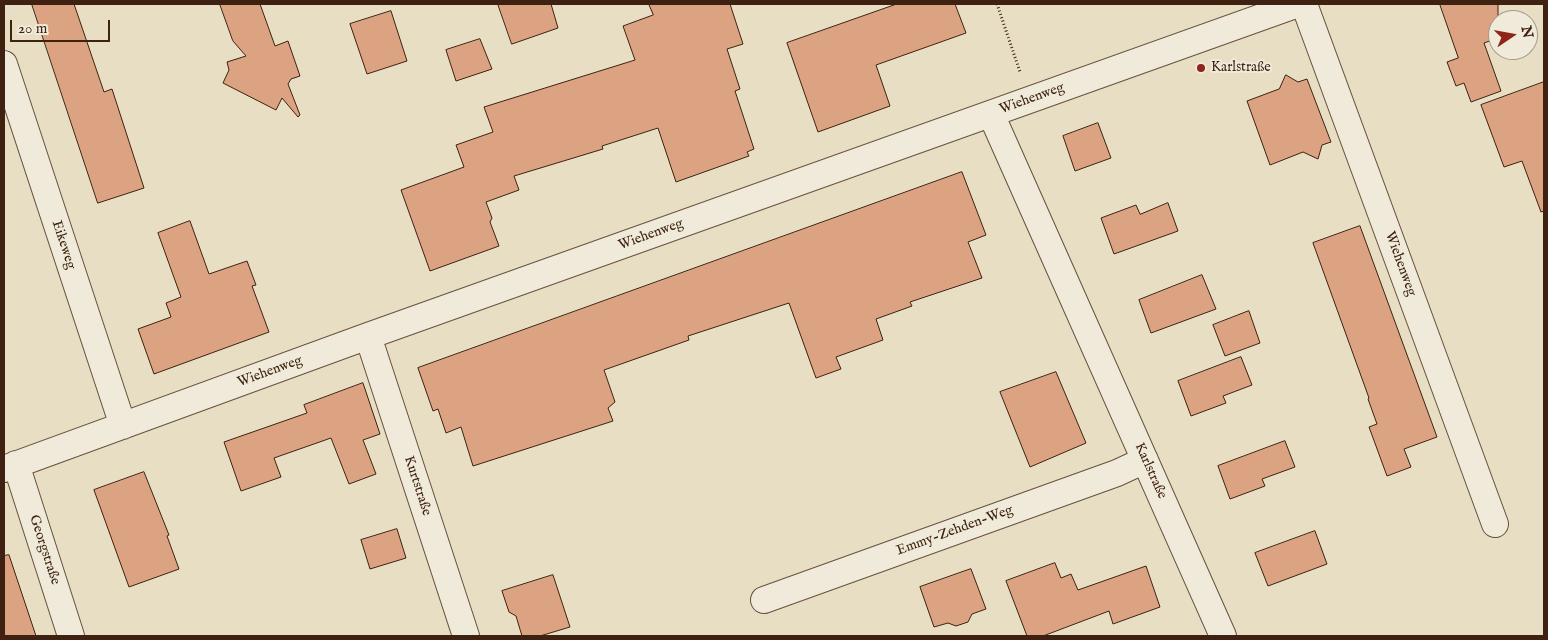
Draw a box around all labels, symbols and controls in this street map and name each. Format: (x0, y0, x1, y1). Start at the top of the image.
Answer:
scale bar (12, 10, 112, 42)
north arrow (1488, 10, 1538, 60)
text: 20 m (18, 19, 47, 38)
text: N (1517, 24, 1537, 40)
place label: Karlstraße (1211, 60, 1271, 76)
marker: Karlstraße (1195, 62, 1207, 74)
street label: Wiehenweg (997, 80, 1067, 118)
street label: Wiehenweg (616, 216, 686, 254)
street label: Eikeweg (47, 218, 79, 272)
street label: Wiehenweg (1381, 229, 1419, 299)
street label: Wiehenweg (235, 353, 305, 391)
street label: Karlstraße (1130, 440, 1170, 502)
street label: Kurtstraße (399, 454, 435, 518)
street label: Emmy-Zehden-Weg (894, 502, 1016, 560)
street label: Georgstraße (25, 513, 63, 587)

